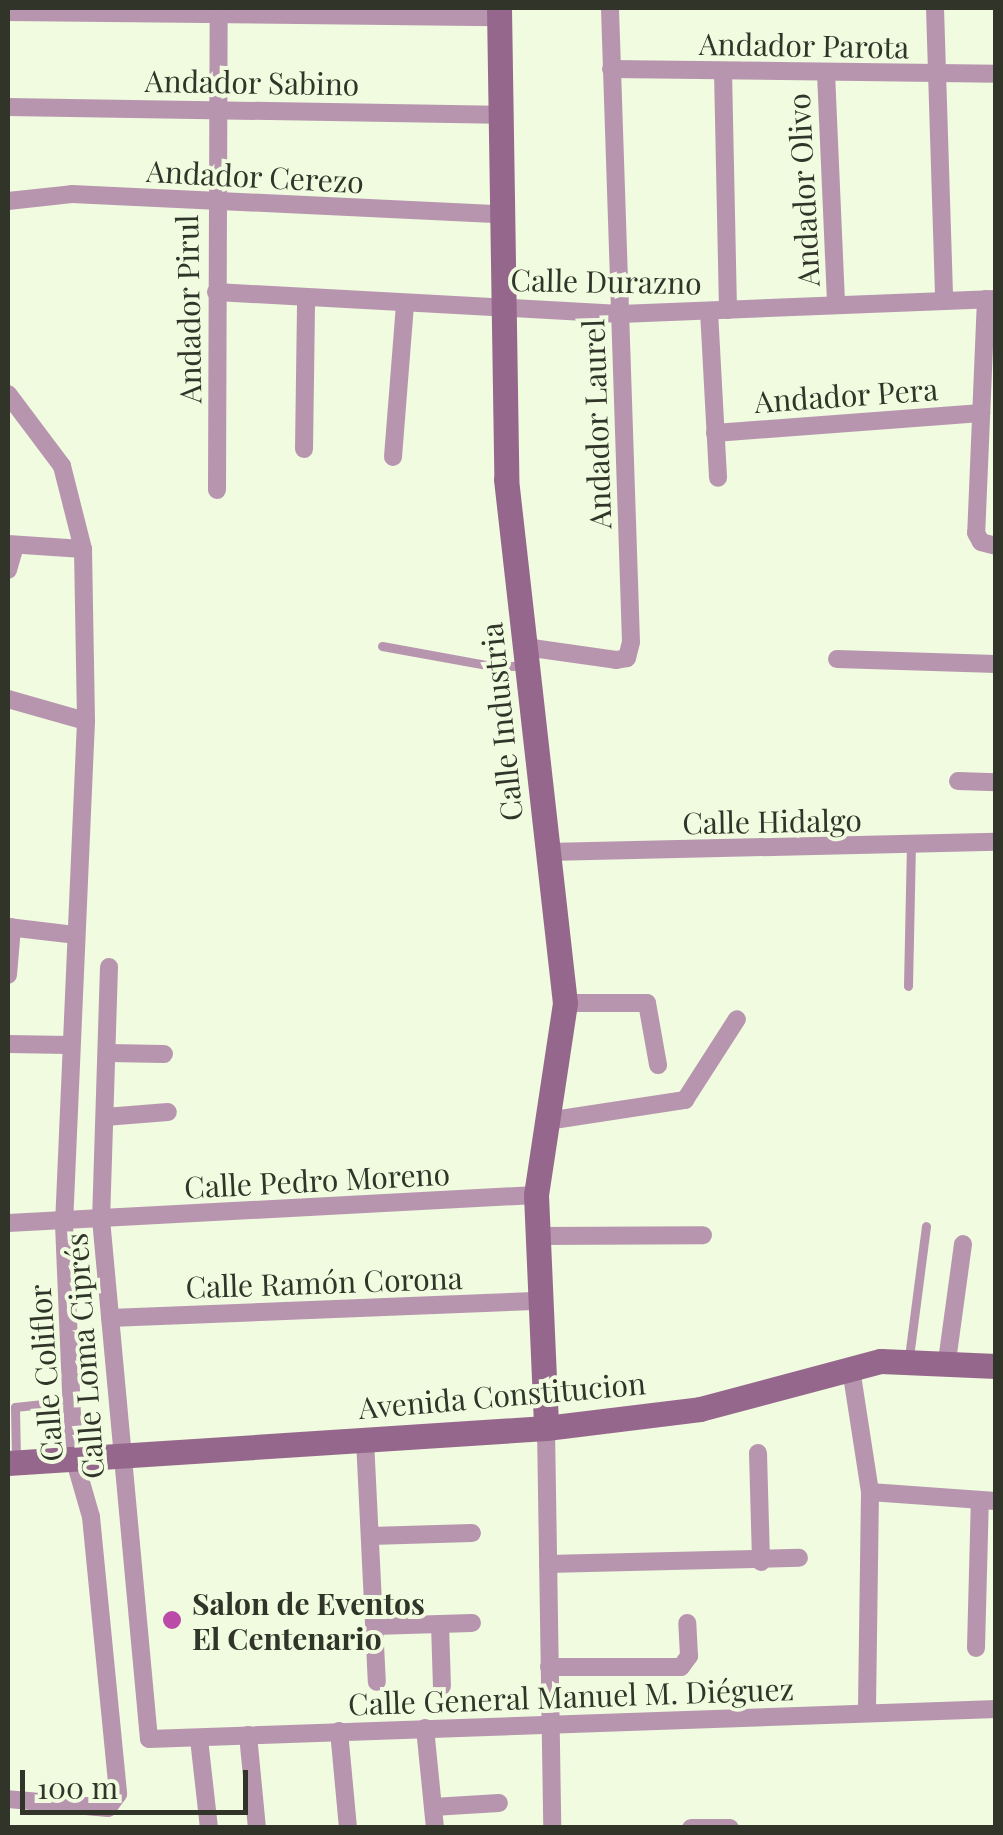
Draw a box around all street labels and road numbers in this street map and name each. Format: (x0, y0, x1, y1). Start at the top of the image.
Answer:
street label: Andador Parota (698, 25, 910, 65)
street label: Andador Sabino (144, 62, 360, 102)
street label: Andador Olivo (780, 92, 826, 288)
street label: Andador Cerezo (145, 152, 365, 200)
street label: Andador Pirul (168, 214, 208, 404)
street label: Calle Durazno (510, 261, 702, 301)
street label: Andador Laurel (574, 318, 618, 530)
street label: Andador Pera (753, 371, 939, 419)
street label: Calle Industria (473, 621, 529, 823)
street label: Calle Hidalgo (682, 801, 862, 841)
street label: Calle Pedro Moreno (183, 1155, 451, 1205)
street label: Calle Loma Ciprés (57, 1232, 111, 1480)
street label: Calle Ramón Corona (185, 1259, 463, 1305)
street label: Calle Coliflor (21, 1283, 69, 1463)
street label: Avenida Constitucion (357, 1364, 647, 1426)
street label: Calle General Manuel M. Diéguez (348, 1670, 794, 1722)

